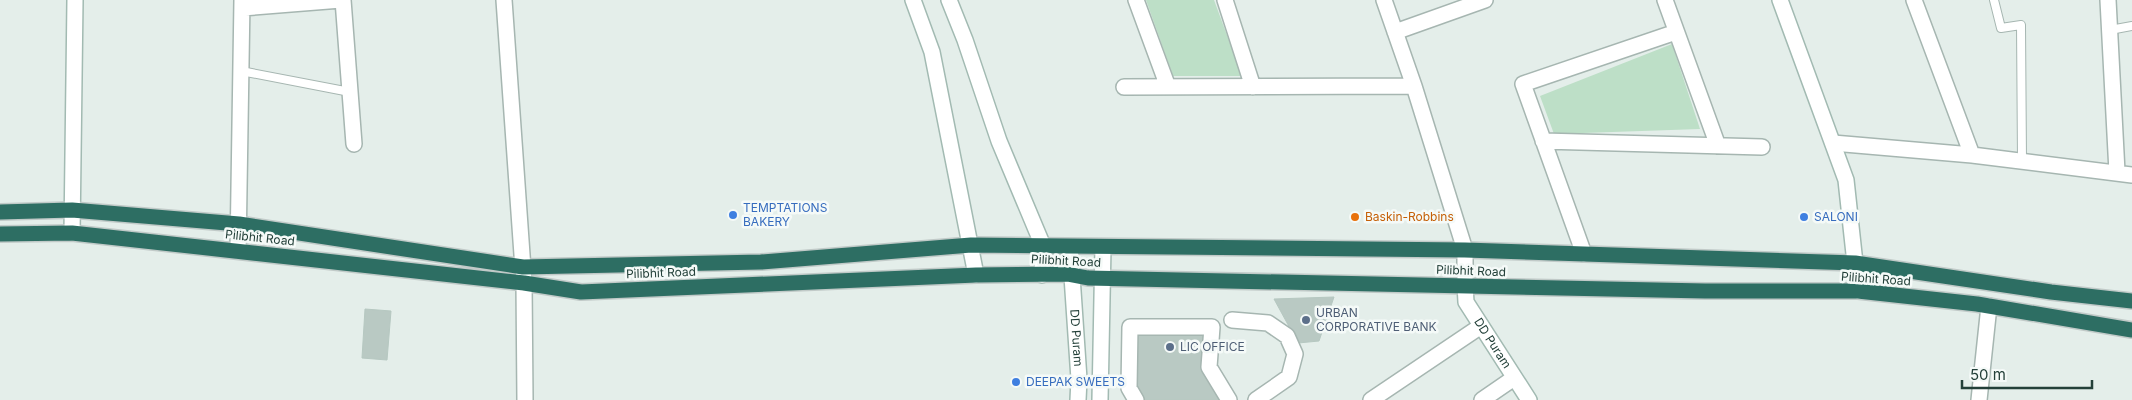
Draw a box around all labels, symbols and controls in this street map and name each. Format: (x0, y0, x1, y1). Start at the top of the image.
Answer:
place label: TEMPTATIONS BAKERY (743, 200, 828, 229)
marker: TEMPTATIONS BAKERY (727, 209, 739, 221)
place label: Baskin-Robbins (1365, 209, 1454, 224)
place label: SALONI (1814, 209, 1858, 224)
marker: Baskin-Robbins (1349, 211, 1361, 223)
marker: SALONI (1798, 211, 1810, 223)
street label: Pilibhit Road (224, 226, 296, 249)
street label: Pilibhit Road (1031, 251, 1101, 270)
street label: Pilibhit Road (1436, 262, 1506, 279)
street label: Pilibhit Road (626, 264, 696, 281)
street label: Pilibhit Road (1841, 269, 1911, 288)
place label: URBAN CORPORATIVE BANK (1316, 305, 1437, 334)
street label: DD Puram (1067, 309, 1086, 367)
marker: URBAN CORPORATIVE BANK (1300, 314, 1312, 326)
street label: DD Puram (1471, 315, 1515, 371)
place label: LIC OFFICE (1180, 339, 1245, 354)
marker: LIC OFFICE (1164, 341, 1176, 353)
scale bar (1962, 358, 2092, 390)
text: 50 m (1970, 365, 2006, 384)
place label: DEEPAK SWEETS (1026, 374, 1125, 389)
marker: DEEPAK SWEETS (1010, 376, 1022, 388)

